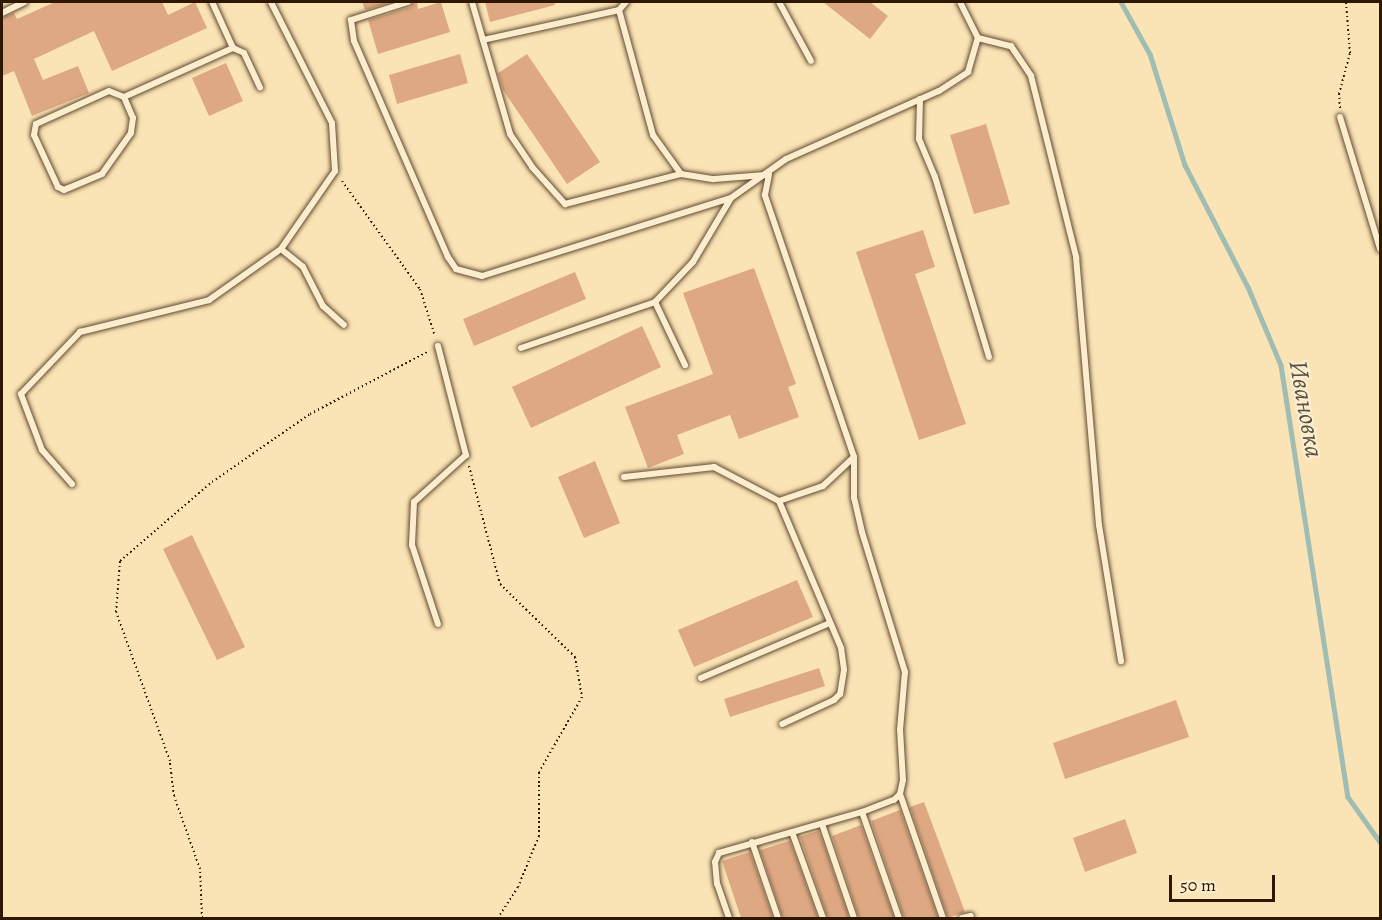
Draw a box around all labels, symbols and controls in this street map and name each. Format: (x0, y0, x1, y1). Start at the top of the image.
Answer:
water label: Ивановка (1282, 358, 1330, 460)
scale bar (1172, 863, 1278, 901)
text: 50 m (1180, 873, 1216, 897)

